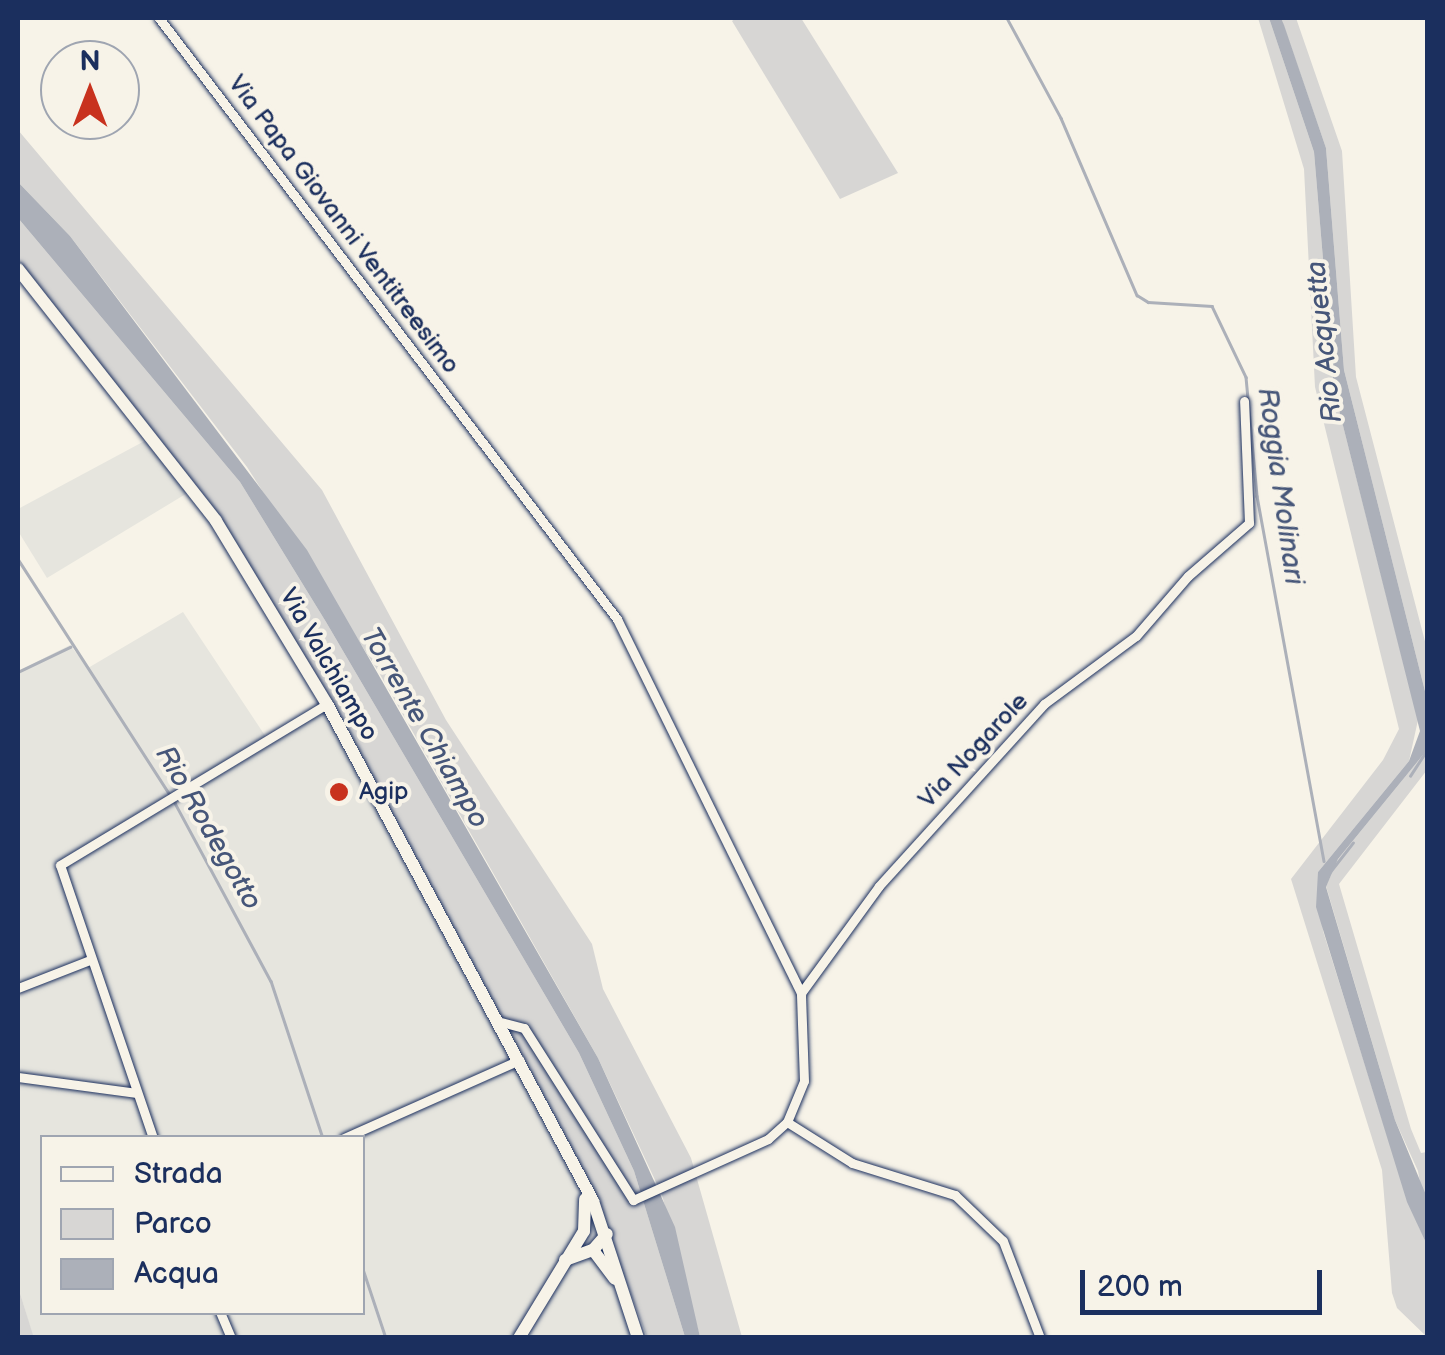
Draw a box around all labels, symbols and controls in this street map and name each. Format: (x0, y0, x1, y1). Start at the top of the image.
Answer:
north arrow (40, 40, 140, 140)
text: N (79, 45, 101, 78)
street label: Via Papa Giovanni Ventitreesimo (221, 70, 465, 380)
water label: Rio Acquetta (1300, 259, 1350, 425)
water label: Roggia Molinari (1250, 385, 1310, 587)
street label: Via Valchiampo (272, 583, 384, 747)
water label: Torrente Chiampo (353, 622, 495, 834)
street label: Via Nogarole (913, 687, 1035, 815)
water label: Rio Rodegotto (148, 740, 268, 916)
place label: Agip (359, 777, 409, 807)
marker: Agip (328, 781, 350, 803)
legend (40, 1135, 365, 1315)
text: Strada (134, 1156, 223, 1192)
text: Parco (134, 1206, 212, 1242)
scale bar (1085, 1250, 1328, 1312)
text: Acqua (134, 1256, 219, 1292)
text: 200 m (1097, 1269, 1183, 1305)

